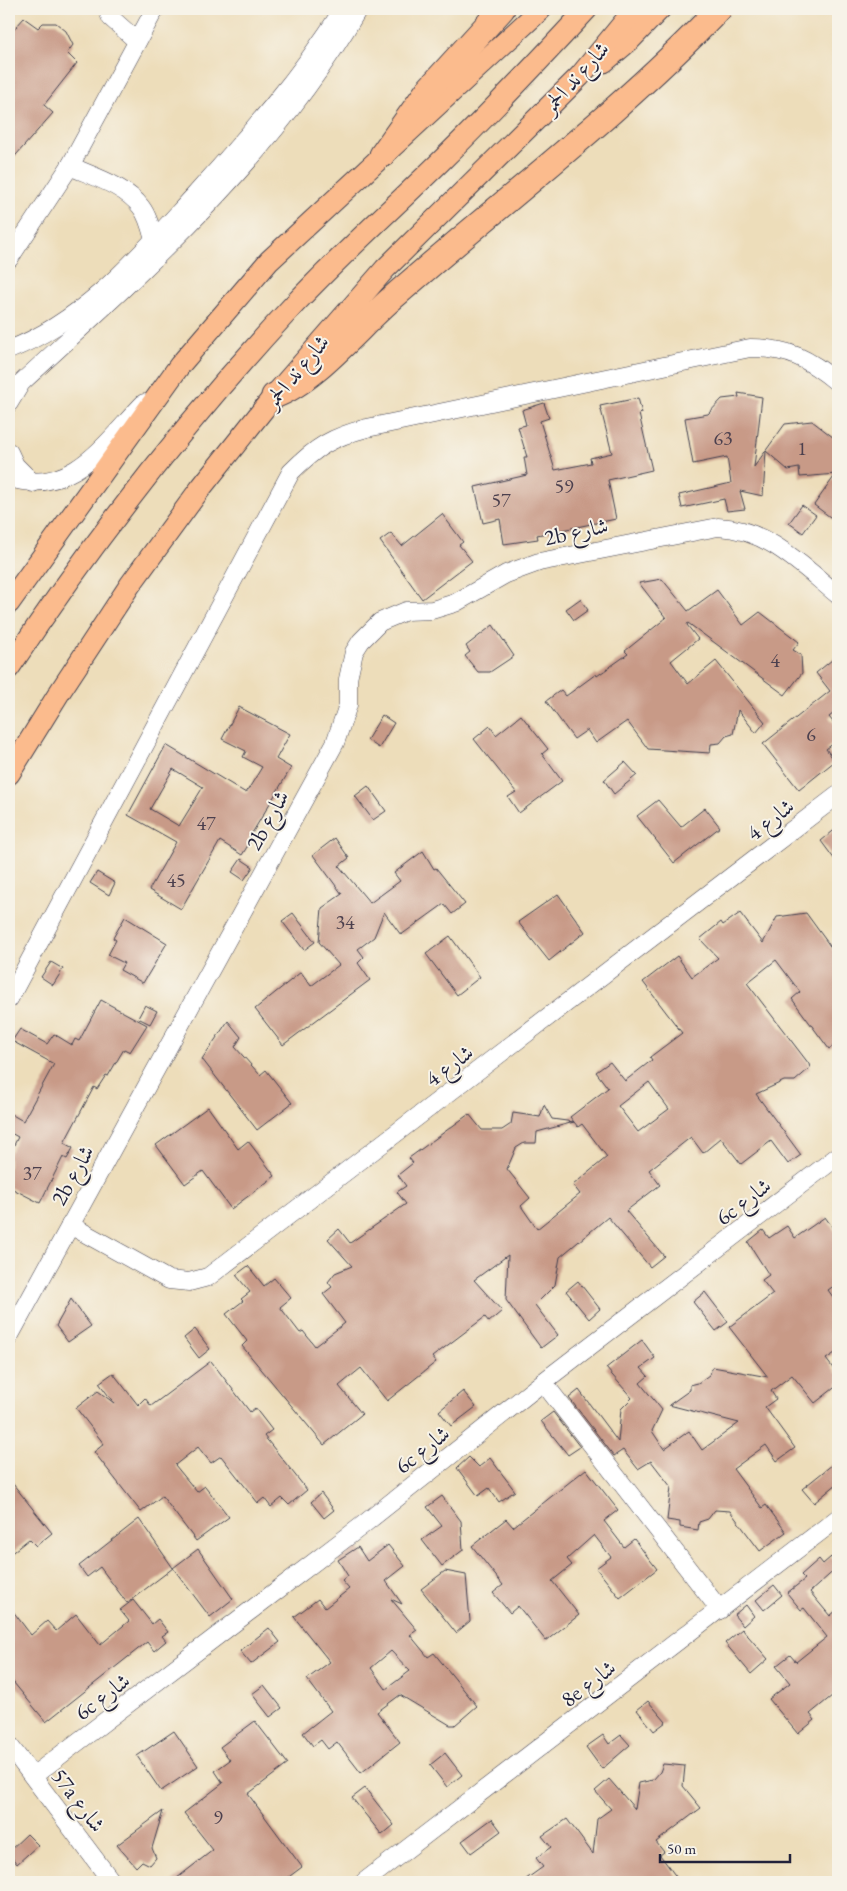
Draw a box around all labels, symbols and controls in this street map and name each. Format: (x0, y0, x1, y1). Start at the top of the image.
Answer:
street label: شارع ند الحمر (534, 35, 619, 124)
street label: شارع ند الحمر (256, 328, 339, 418)
house number: 63 (713, 425, 733, 451)
house number: 1 (797, 435, 807, 461)
house number: 59 (554, 473, 574, 499)
house number: 57 (491, 487, 511, 513)
street label: 2b شارع (542, 511, 611, 556)
house number: 4 (770, 647, 780, 673)
house number: 6 (806, 721, 816, 747)
street label: 2b شارع (239, 785, 299, 857)
street label: شارع 4 (740, 792, 803, 850)
house number: 47 (196, 810, 216, 836)
house number: 45 (166, 867, 186, 893)
house number: 34 (335, 909, 355, 935)
street label: شارع 4 (419, 1038, 482, 1096)
street label: 2b شارع (44, 1140, 104, 1212)
house number: 37 (22, 1160, 42, 1186)
street label: 6c شارع (710, 1171, 779, 1235)
street label: 6c شارع (389, 1419, 458, 1483)
street label: 8e شارع (555, 1653, 624, 1717)
street label: 6c شارع (69, 1666, 138, 1730)
street label: 57a شارع (42, 1763, 112, 1840)
house number: 9 (213, 1804, 223, 1830)
scale bar (660, 1831, 790, 1863)
text: 50 m (667, 1839, 696, 1858)

